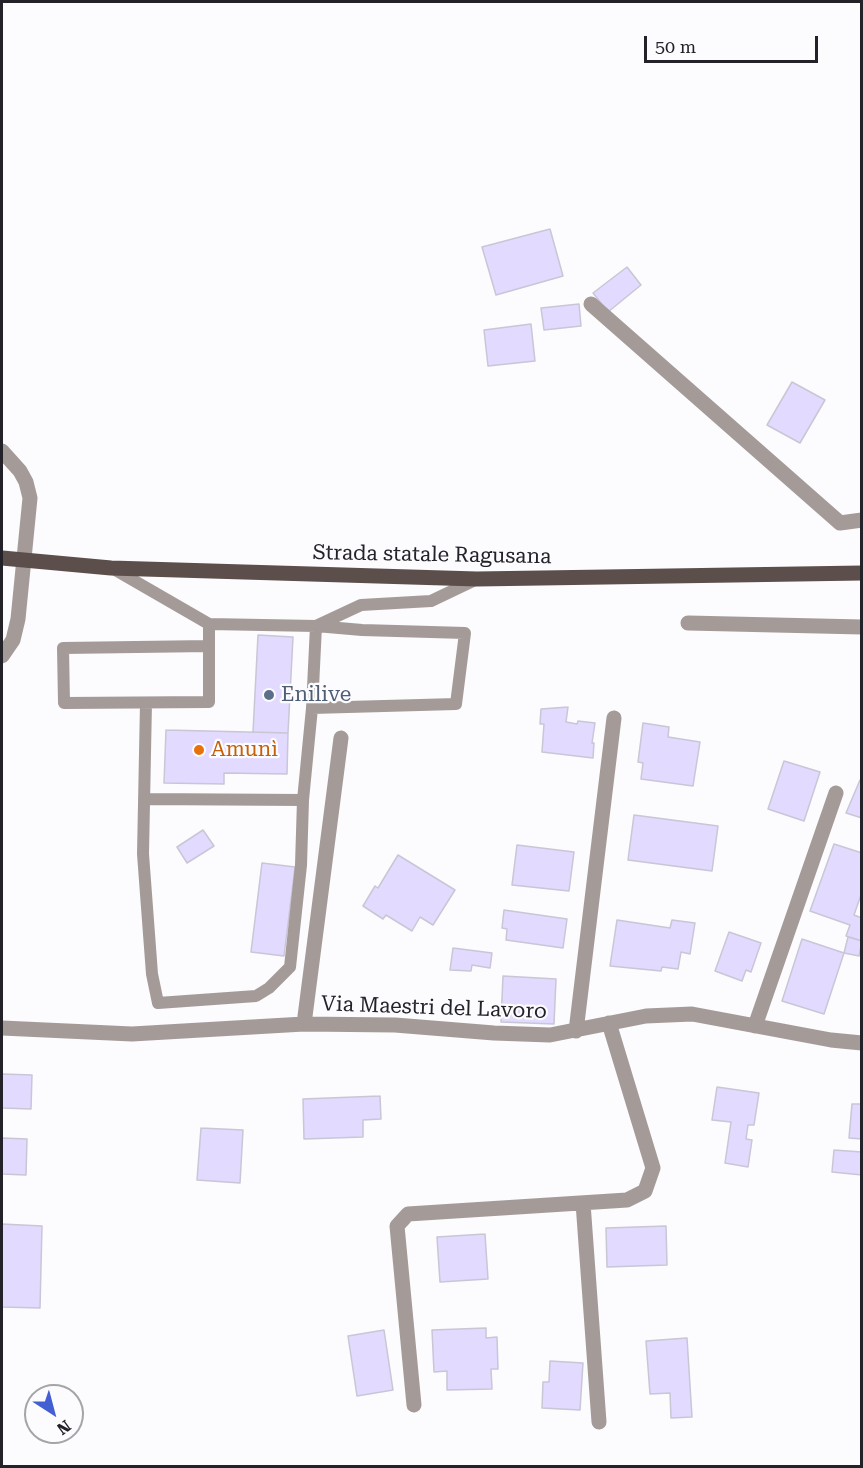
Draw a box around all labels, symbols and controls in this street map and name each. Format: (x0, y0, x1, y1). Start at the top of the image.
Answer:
scale bar (647, 24, 821, 62)
text: 50 m (655, 36, 696, 57)
street label: Strada statale Ragusana (312, 540, 552, 570)
place label: Enilive (281, 682, 351, 708)
marker: Enilive (262, 688, 276, 702)
place label: Amunì (211, 737, 278, 763)
marker: Amunì (192, 743, 206, 757)
street label: Via Maestri del Lavoro (321, 991, 547, 1025)
north arrow (24, 1384, 84, 1444)
text: N (53, 1416, 74, 1439)

